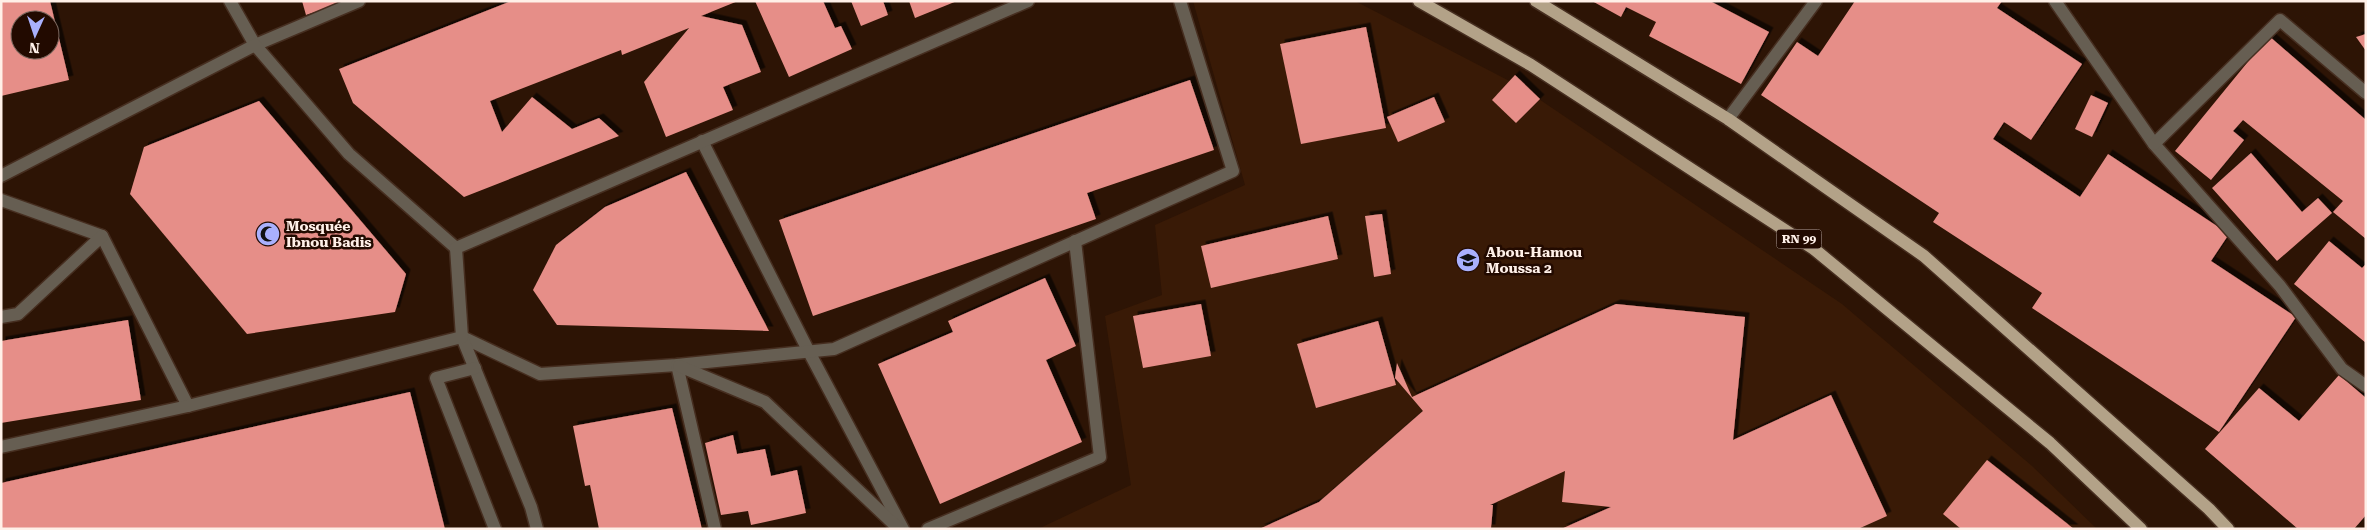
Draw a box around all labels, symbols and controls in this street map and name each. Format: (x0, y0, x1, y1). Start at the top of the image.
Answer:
north arrow (10, 10, 60, 60)
text: N (28, 40, 40, 56)
place label: Mosquée Ibnou Badis (286, 218, 372, 250)
mosque icon: Mosquée Ibnou Badis (255, 221, 281, 247)
road number: RN 99 (1776, 230, 1822, 248)
place label: Abou-Hamou Moussa 2 (1486, 244, 1582, 276)
school or university icon: Abou-Hamou Moussa 2 (1455, 247, 1481, 273)

